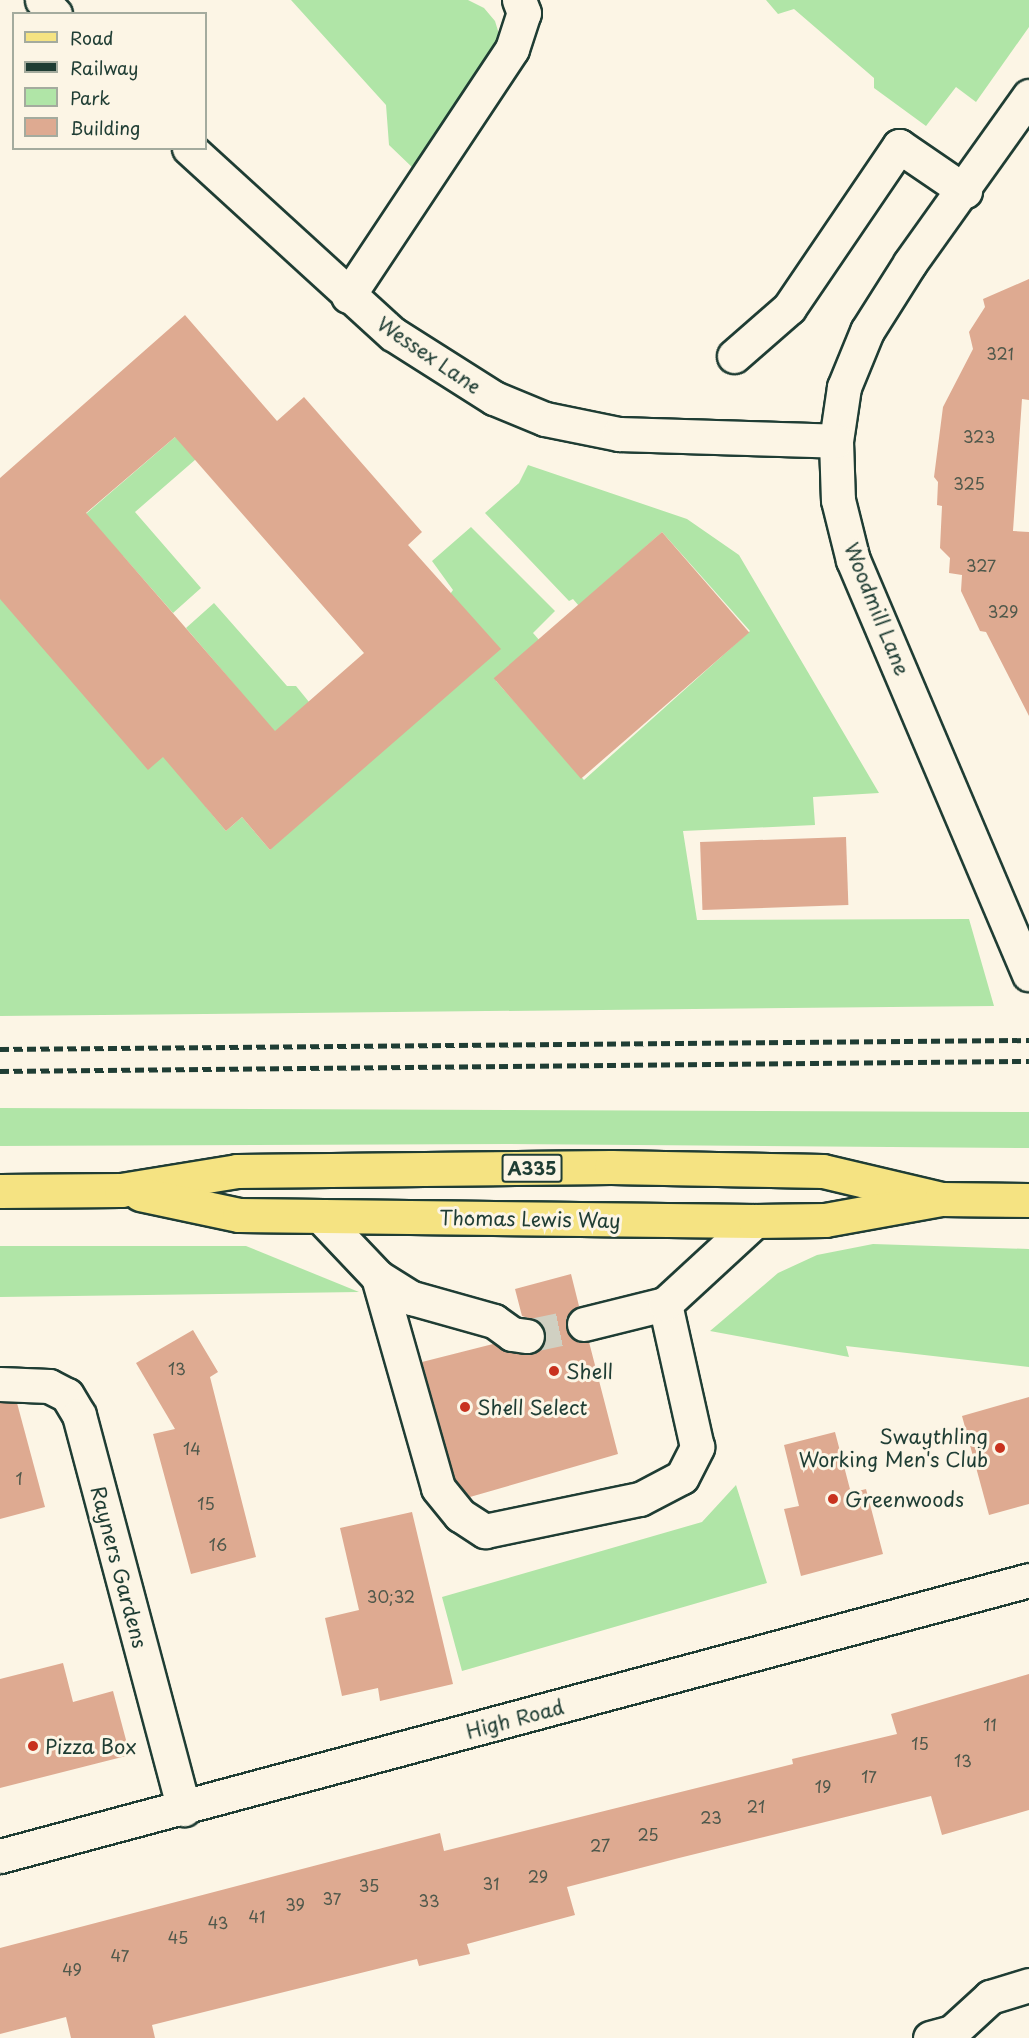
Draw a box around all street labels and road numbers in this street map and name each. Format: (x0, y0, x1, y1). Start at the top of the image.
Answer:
street label: Wessex Lane (372, 311, 486, 399)
street label: Woodmill Lane (839, 539, 915, 679)
road number: A335 (500, 1153, 564, 1183)
street label: Thomas Lewis Way (439, 1205, 621, 1233)
street label: Rayners Gardens (86, 1484, 152, 1650)
street label: High Road (464, 1695, 566, 1743)

